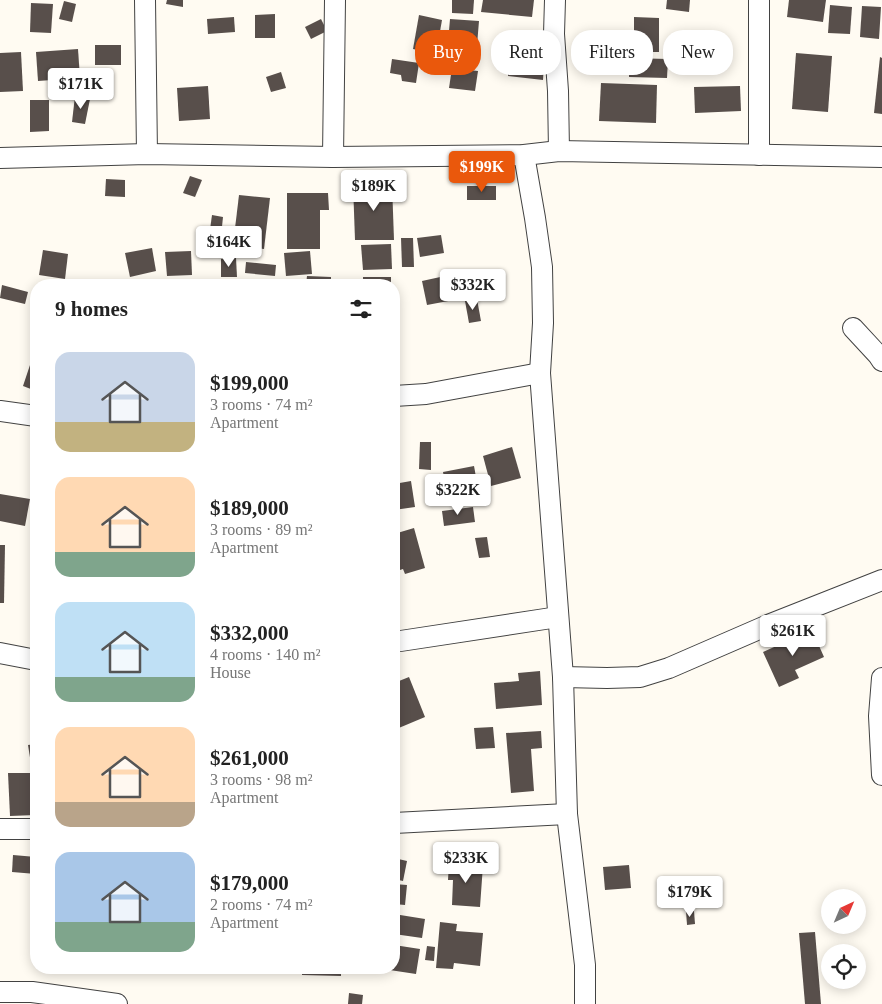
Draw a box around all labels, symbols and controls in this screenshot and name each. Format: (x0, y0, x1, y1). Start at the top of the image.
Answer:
chip: Buy (415, 30, 481, 75)
chip: Rent (491, 30, 561, 75)
chip: Filters (571, 30, 653, 75)
chip: New (663, 30, 733, 75)
pin: $171K (46, 68, 116, 110)
text: $171K (59, 75, 103, 92)
pin: $199K (447, 150, 517, 193)
text: $199K (460, 158, 504, 175)
pin: $189K (339, 170, 409, 212)
text: $189K (352, 177, 396, 194)
pin: $164K (194, 226, 264, 268)
text: $164K (207, 233, 251, 250)
pin: $332K (438, 268, 508, 311)
text: $332K (451, 276, 495, 293)
icon: filters (347, 295, 375, 323)
text: 9 homes (55, 297, 128, 321)
text: $199,000 (210, 371, 289, 395)
icon: home (95, 372, 155, 432)
text: 3 rooms · 74 m² (210, 396, 313, 413)
text: Apartment (210, 414, 278, 431)
pin: $322K (423, 474, 493, 516)
text: $322K (436, 481, 480, 498)
text: $189,000 (210, 496, 289, 520)
icon: home (95, 497, 155, 557)
text: 3 rooms · 89 m² (210, 521, 313, 538)
text: Apartment (210, 539, 278, 556)
pin: $261K (758, 614, 828, 657)
text: $332,000 (210, 621, 289, 645)
icon: home (95, 622, 155, 682)
text: $261K (771, 622, 815, 639)
text: 4 rooms · 140 m² (210, 646, 321, 663)
text: House (210, 664, 251, 681)
text: $261,000 (210, 746, 289, 770)
icon: home (95, 747, 155, 807)
text: 3 rooms · 98 m² (210, 771, 313, 788)
text: Apartment (210, 789, 278, 806)
pin: $233K (431, 842, 501, 884)
text: $233K (444, 849, 488, 866)
text: $179,000 (210, 871, 289, 895)
icon: home (95, 872, 155, 932)
pin: $179K (655, 876, 725, 918)
text: $179K (668, 883, 712, 900)
north arrow (821, 889, 866, 934)
map controls (821, 889, 866, 989)
text: 2 rooms · 74 m² (210, 896, 313, 913)
text: Apartment (210, 914, 278, 931)
button: locate (821, 944, 866, 989)

